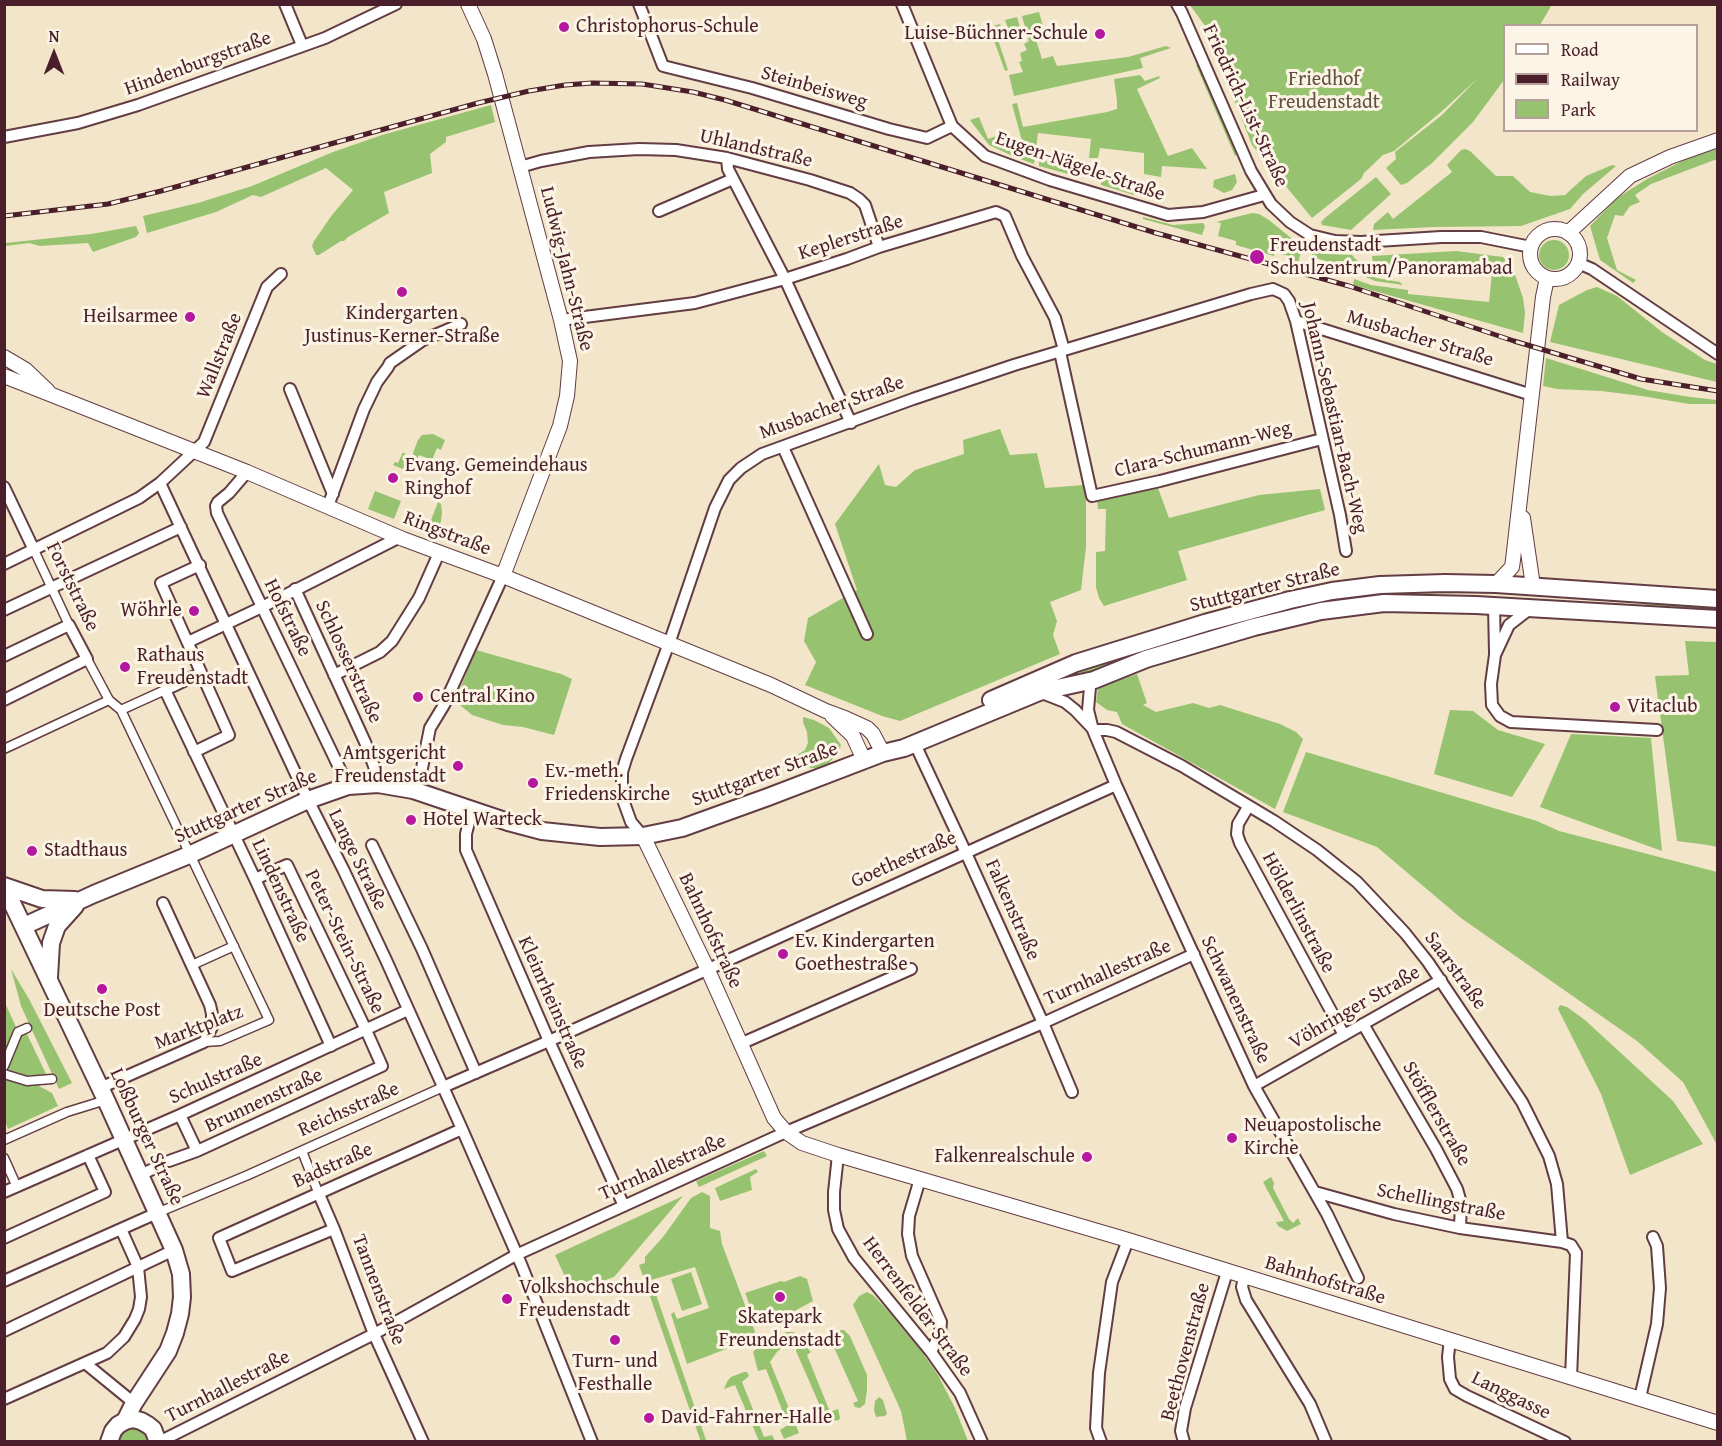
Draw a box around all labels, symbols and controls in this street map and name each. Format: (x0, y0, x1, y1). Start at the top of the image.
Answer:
place label: Christophorus-Schule (576, 15, 759, 39)
marker: Christophorus-Schule (557, 20, 571, 34)
street label: Friedrich-List-Straße (1197, 21, 1293, 191)
place label: Luise-Büchner-Schule (905, 22, 1088, 46)
north arrow (24, 24, 84, 84)
text: N (49, 24, 59, 48)
legend (1503, 24, 1698, 132)
street label: Hindenburgstraße (121, 26, 275, 102)
marker: Luise-Büchner-Schule (1093, 27, 1107, 41)
text: Road (1561, 36, 1599, 63)
street label: Steinbeisweg (758, 61, 870, 115)
text: Railway (1561, 66, 1620, 93)
park label: Friedhof Freudenstadt (1268, 68, 1380, 115)
text: Park (1561, 96, 1596, 123)
street label: Uhlandstraße (697, 124, 815, 174)
street label: Eugen-Nägele-Straße (992, 127, 1168, 207)
street label: Ludwig-Jahn-Straße (534, 184, 598, 354)
street label: Keplerstraße (796, 210, 906, 266)
place label: Freudenstadt Schulzentrum/Panoramabad (1270, 234, 1513, 281)
marker: Freudenstadt Schulzentrum/Panoramabad (1248, 248, 1266, 266)
marker: Kindergarten Justinus-Kerner-Straße (395, 285, 409, 299)
street label: Johann-Sebastian-Bach-Weg (1296, 300, 1372, 536)
place label: Kindergarten Justinus-Kerner-Straße (304, 302, 500, 349)
place label: Heilsarmee (83, 305, 178, 329)
street label: Musbacher Straße (1344, 305, 1496, 373)
marker: Heilsarmee (183, 310, 197, 324)
street label: Wallstraße (192, 310, 248, 402)
street label: Musbacher Straße (756, 371, 908, 445)
street label: Clara-Schumann-Weg (1112, 416, 1294, 484)
place label: Evang. Gemeindehaus Ringhof (405, 454, 588, 501)
marker: Evang. Gemeindehaus Ringhof (386, 471, 400, 485)
street label: Ringstraße (400, 506, 494, 562)
street label: Forststraße (40, 539, 104, 635)
street label: Stuttgarter Straße (1187, 558, 1343, 618)
street label: Hofstraße (258, 575, 316, 661)
street label: Schlosserstraße (309, 597, 387, 727)
place label: Wöhrle (120, 599, 182, 623)
marker: Wöhrle (187, 604, 201, 618)
place label: Rathaus Freudenstadt (137, 644, 248, 691)
marker: Rathaus Freudenstadt (118, 660, 132, 674)
place label: Central Kino (430, 685, 535, 709)
marker: Central Kino (411, 690, 425, 704)
place label: Vitaclub (1627, 695, 1698, 719)
marker: Vitaclub (1608, 700, 1622, 714)
street label: Stuttgarter Straße (689, 737, 841, 813)
place label: Amtsgericht Freudenstadt (335, 742, 446, 789)
marker: Amtsgericht Freudenstadt (451, 759, 465, 773)
place label: Ev.-meth. Friedenskirche (545, 760, 670, 807)
street label: Stuttgarter Straße (171, 765, 321, 849)
marker: Ev.-meth. Friedenskirche (526, 776, 540, 790)
street label: Lange Straße (322, 805, 392, 915)
place label: Hotel Warteck (423, 808, 542, 832)
marker: Hotel Warteck (404, 813, 418, 827)
street label: Goethestraße (848, 826, 960, 894)
street label: Lindenstraße (246, 835, 314, 947)
place label: Stadthaus (44, 839, 127, 863)
marker: Stadthaus (25, 844, 39, 858)
street label: Hölderlinstraße (1256, 848, 1340, 978)
street label: Falkenstraße (979, 856, 1045, 964)
street label: Peter-Stein-Straße (299, 866, 389, 1018)
street label: Bahnhofstraße (673, 869, 747, 993)
street label: Saarstraße (1419, 927, 1491, 1015)
place label: Ev. Kindergarten Goethestraße (795, 930, 935, 977)
street label: Schwanenstraße (1195, 932, 1275, 1068)
street label: Kleinrheinstraße (512, 933, 592, 1073)
street label: Turnhallestraße (1041, 934, 1175, 1012)
marker: Ev. Kindergarten Goethestraße (776, 947, 790, 961)
street label: Vöhringer Straße (1285, 961, 1425, 1055)
marker: Deutsche Post (95, 982, 109, 996)
place label: Deutsche Post (44, 999, 160, 1023)
street label: Marktplatz (151, 1000, 247, 1056)
street label: Schulstraße (166, 1048, 266, 1110)
street label: Stöfflerstraße (1396, 1057, 1476, 1171)
street label: Brunnenstraße (201, 1063, 327, 1139)
street label: Loßburger Straße (104, 1065, 188, 1209)
street label: Reichsstraße (295, 1077, 403, 1143)
place label: Neuapostolische Kirche (1244, 1114, 1381, 1161)
street label: Turnhallestraße (596, 1129, 730, 1207)
marker: Neuapostolische Kirche (1225, 1131, 1239, 1145)
street label: Badstraße (289, 1138, 377, 1194)
place label: Falkenrealschule (935, 1145, 1075, 1169)
marker: Falkenrealschule (1080, 1150, 1094, 1164)
street label: Schellingstraße (1375, 1179, 1507, 1227)
street label: Tannenstraße (346, 1231, 410, 1349)
street label: Herrenfelder Straße (857, 1232, 977, 1382)
street label: Bahnhofstraße (1262, 1251, 1388, 1311)
place label: Volkshochschule Freudenstadt (519, 1276, 660, 1323)
street label: Beethovenstraße (1156, 1280, 1216, 1424)
marker: Skatepark Freundenstadt (773, 1290, 787, 1304)
marker: Volkshochschule Freudenstadt (500, 1292, 514, 1306)
place label: Skatepark Freundenstadt (719, 1306, 841, 1353)
marker: Turn- und Festhalle (608, 1333, 622, 1347)
street label: Turnhallestraße (162, 1345, 294, 1429)
place label: Turn- und Festhalle (572, 1350, 658, 1397)
street label: Langgasse (1468, 1367, 1554, 1425)
place label: David-Fahrner-Halle (661, 1406, 832, 1430)
marker: David-Fahrner-Halle (642, 1411, 656, 1425)

